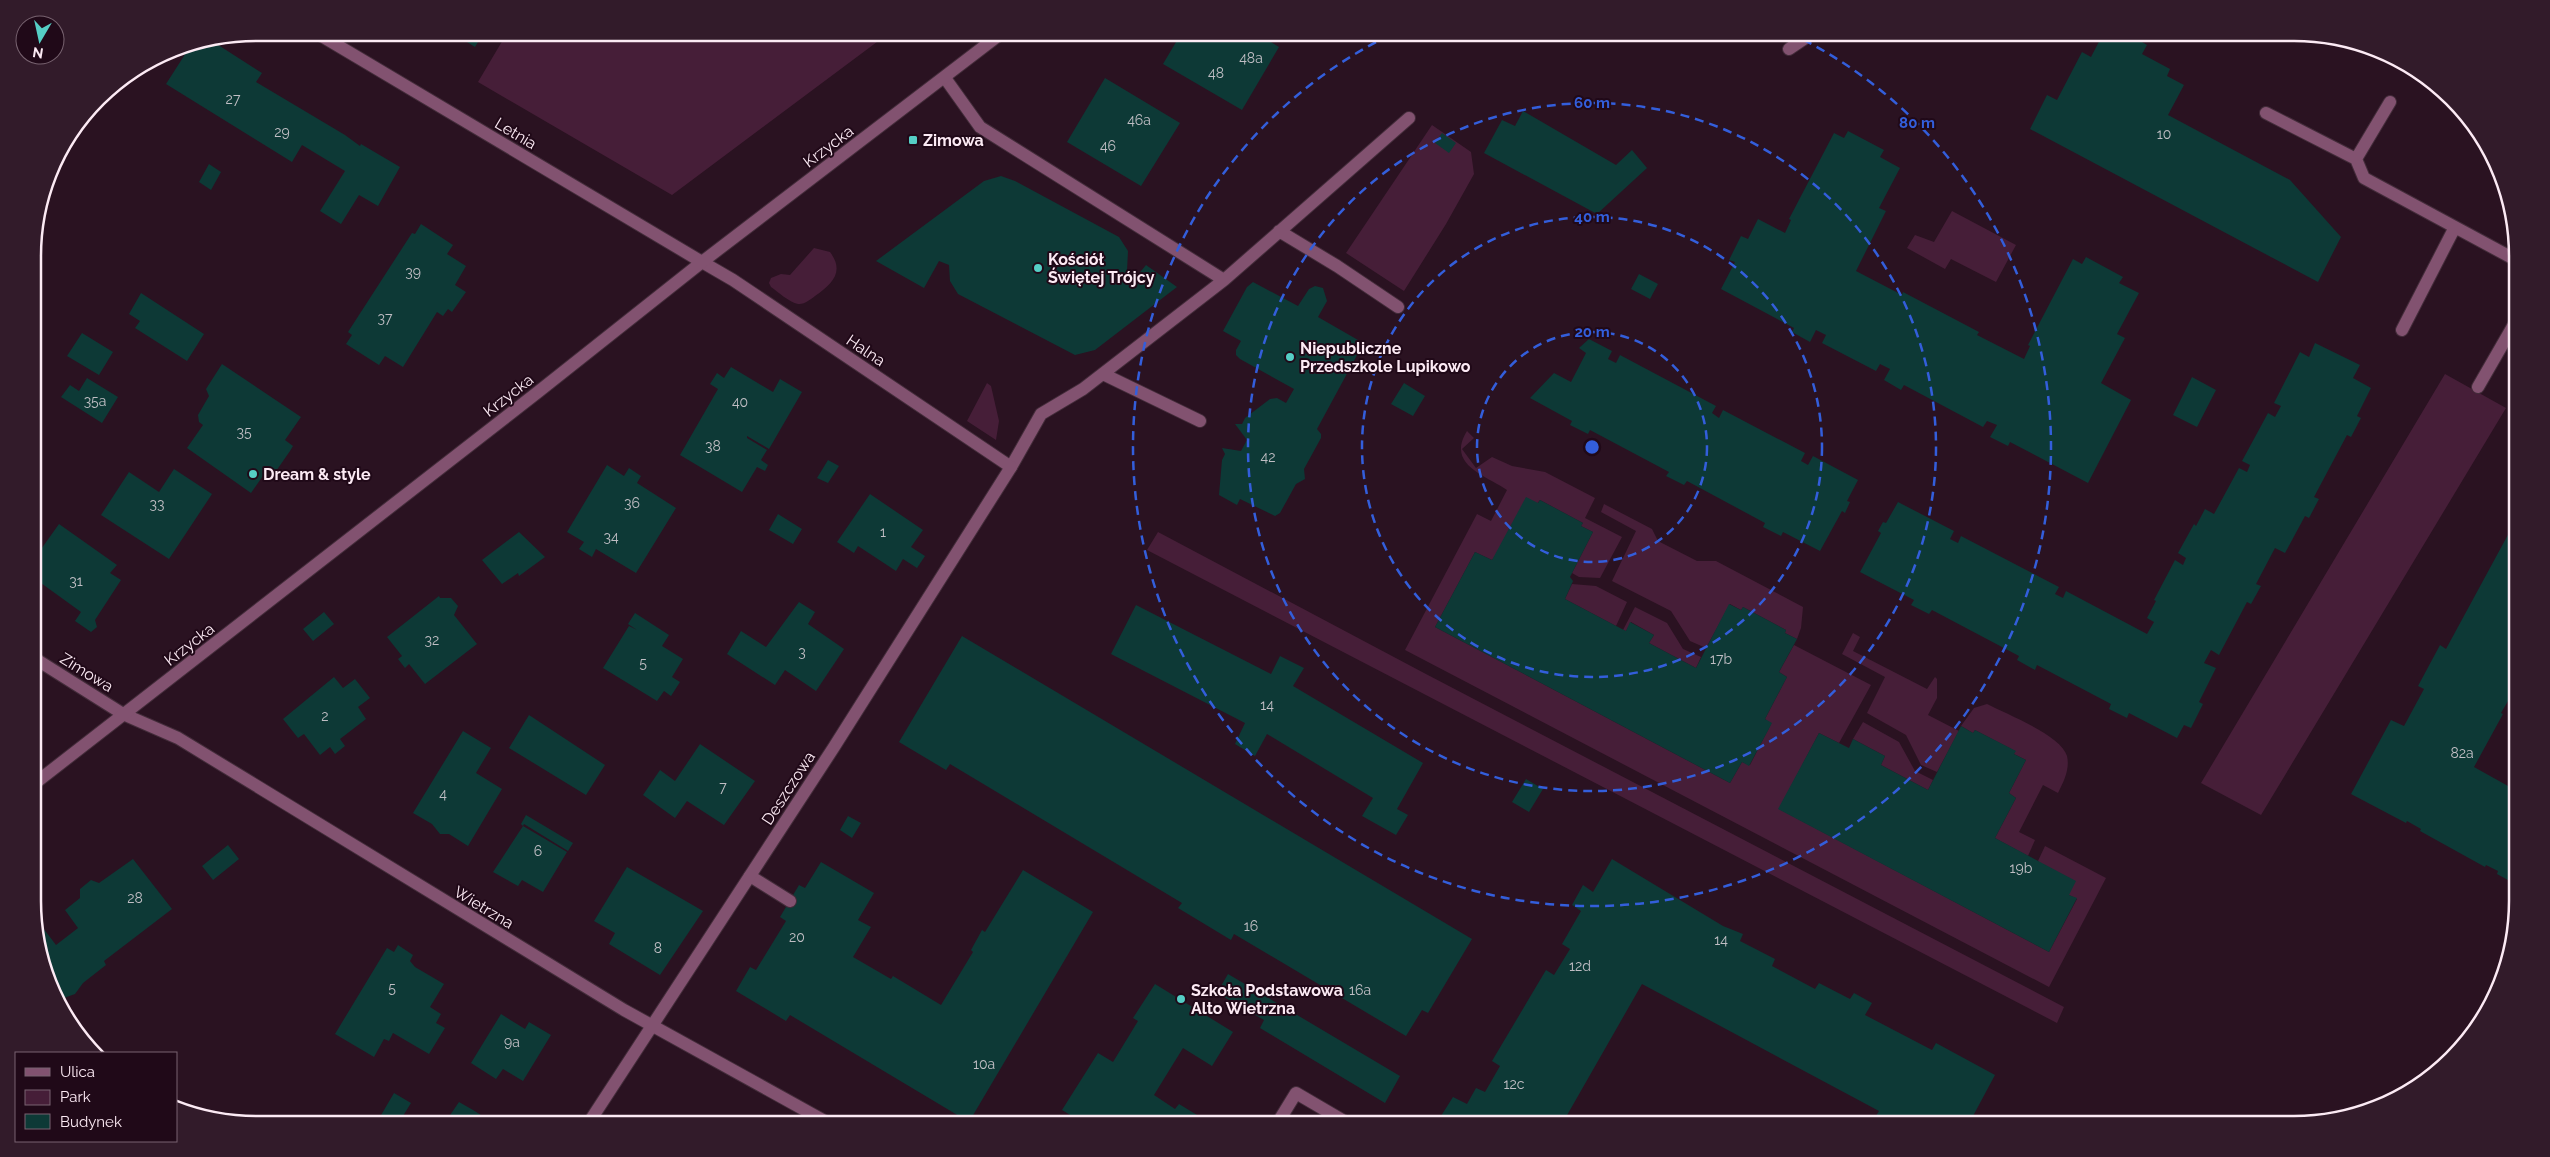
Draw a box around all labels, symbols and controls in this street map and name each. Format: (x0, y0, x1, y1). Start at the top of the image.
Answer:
north arrow (15, 15, 65, 65)
text: N (31, 44, 44, 62)
house number: 48a (1239, 50, 1263, 66)
house number: 48 (1208, 65, 1224, 81)
house number: 27 (226, 91, 241, 107)
text: 60 m (1574, 94, 1610, 112)
house number: 46a (1127, 112, 1151, 128)
street label: Letnia (491, 114, 540, 153)
text: 80 m (1899, 114, 1935, 132)
street label: Krzycka (799, 121, 857, 171)
house number: 29 (274, 124, 290, 140)
house number: 10 (2157, 126, 2171, 142)
place label: Zimowa (923, 131, 984, 150)
marker: Zimowa (907, 134, 919, 146)
house number: 46 (1100, 138, 1116, 154)
text: 40 m (1574, 208, 1610, 226)
place label: Kościół Świętej Trójcy (1048, 250, 1155, 287)
marker: Kościół Świętej Trójcy (1032, 262, 1044, 274)
house number: 39 (405, 264, 421, 280)
house number: 37 (378, 310, 393, 326)
text: 20 m (1574, 323, 1610, 341)
street label: Halna (843, 331, 889, 370)
place label: Niepubliczne Przedszkole Lupikowo (1300, 339, 1471, 376)
marker: Niepubliczne Przedszkole Lupikowo (1284, 351, 1296, 363)
street label: Krzycka (480, 370, 537, 421)
house number: 35a (84, 393, 106, 409)
house number: 40 (732, 394, 748, 410)
house number: 35 (236, 424, 252, 440)
house number: 38 (705, 438, 721, 454)
centre of rings (1583, 438, 1601, 456)
house number: 42 (1261, 449, 1275, 465)
place label: Dream & style (263, 465, 371, 484)
marker: Dream & style (247, 468, 259, 480)
house number: 36 (624, 495, 640, 511)
house number: 33 (150, 496, 164, 512)
house number: 1 (880, 524, 886, 540)
house number: 34 (603, 529, 619, 545)
house number: 31 (69, 573, 83, 589)
street label: Krzycka (161, 619, 218, 670)
house number: 32 (425, 632, 439, 648)
house number: 3 (798, 644, 806, 660)
street label: Zimowa (57, 649, 117, 696)
house number: 17b (1710, 651, 1732, 667)
house number: 5 (639, 655, 647, 671)
house number: 14 (1260, 697, 1274, 713)
house number: 2 (321, 708, 329, 724)
house number: 82a (2450, 745, 2474, 761)
street label: Deszczowa (758, 748, 819, 828)
house number: 7 (719, 779, 727, 795)
house number: 4 (439, 786, 447, 802)
house number: 6 (534, 843, 542, 859)
house number: 19b (2010, 860, 2033, 876)
street label: Wietrzna (450, 882, 517, 933)
house number: 28 (127, 890, 143, 906)
house number: 16 (1244, 918, 1258, 934)
house number: 20 (789, 929, 805, 945)
house number: 14 (1714, 932, 1728, 948)
house number: 8 (654, 940, 662, 956)
house number: 12d (1569, 958, 1591, 974)
house number: 5 (388, 980, 396, 996)
place label: Szkoła Podstawowa Alto Wietrzna (1191, 981, 1343, 1018)
house number: 16a (1349, 982, 1371, 998)
marker: Szkoła Podstawowa Alto Wietrzna (1175, 993, 1187, 1005)
house number: 9a (504, 1034, 520, 1050)
legend (15, 1052, 178, 1142)
house number: 10a (973, 1056, 995, 1072)
text: Ulica (60, 1063, 95, 1081)
house number: 12c (1504, 1076, 1525, 1092)
text: Park (60, 1088, 91, 1106)
text: Budynek (60, 1113, 122, 1131)

